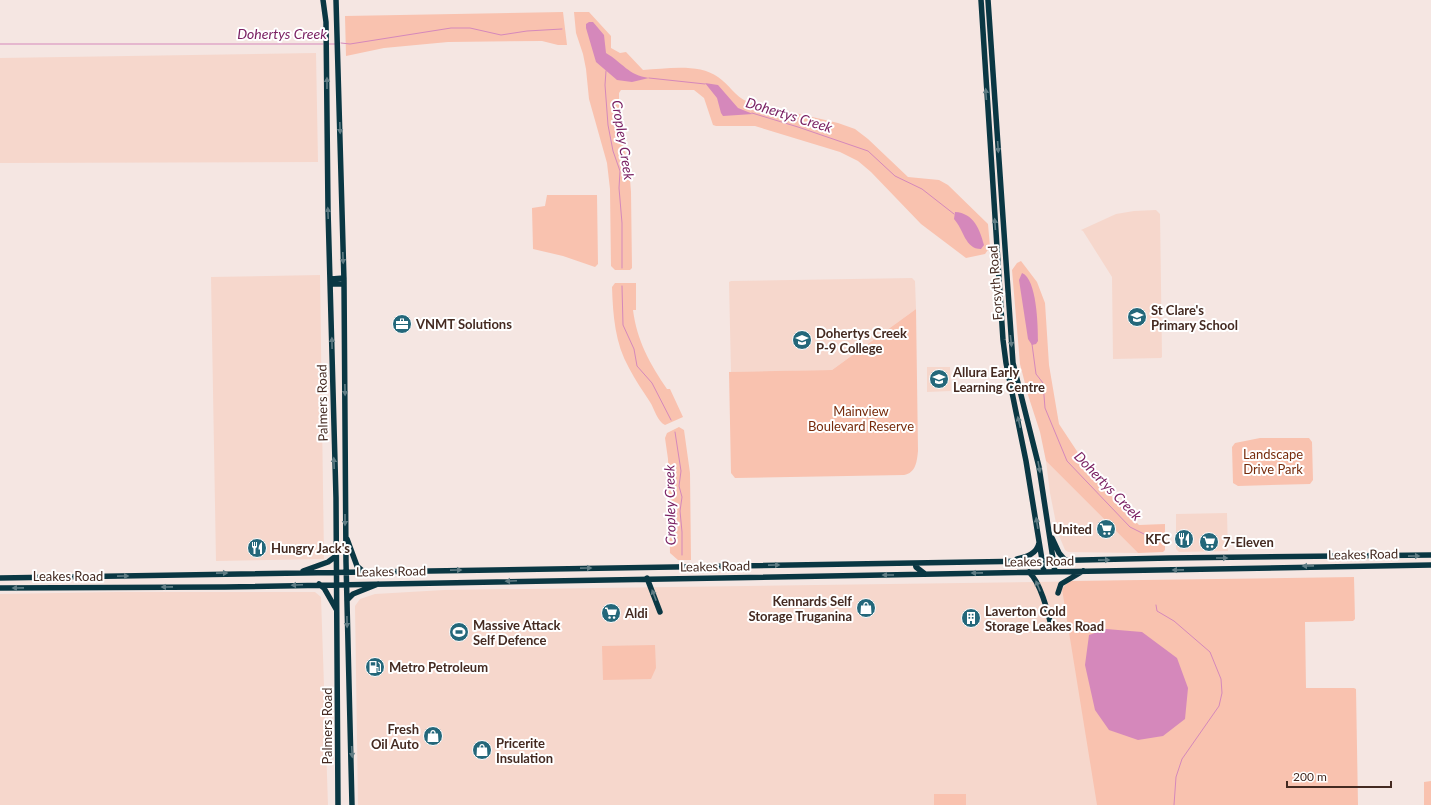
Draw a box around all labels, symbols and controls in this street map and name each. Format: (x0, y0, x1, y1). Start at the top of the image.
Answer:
water label: Dohertys Creek (237, 25, 327, 42)
one-way arrow (324, 76, 330, 89)
one-way arrow (983, 88, 990, 100)
water label: Dohertys Creek (744, 93, 835, 136)
water label: Cropley Creek (609, 99, 638, 181)
one-way arrow (336, 122, 343, 134)
one-way arrow (994, 141, 1001, 153)
one-way arrow (325, 206, 331, 219)
one-way arrow (991, 218, 998, 230)
street label: Forsyth Road (984, 245, 1006, 321)
one-way arrow (340, 252, 347, 264)
place label: St Clare's Primary School (1151, 302, 1238, 333)
school or university icon: St Clare's Primary School (1126, 306, 1148, 328)
office icon: VNMT Solutions (391, 313, 413, 335)
place label: VNMT Solutions (415, 316, 512, 332)
place label: Dohertys Creek P-9 College (816, 325, 907, 356)
school or university icon: Dohertys Creek P-9 College (791, 329, 813, 351)
one-way arrow (1007, 335, 1014, 347)
one-way arrow (329, 336, 335, 349)
street label: Palmers Road (313, 364, 331, 442)
place label: Allura Early Learning Centre (952, 364, 1045, 395)
school or university icon: Allura Early Learning Centre (928, 368, 950, 390)
one-way arrow (342, 384, 348, 397)
park label: Mainview Boulevard Reserve (808, 403, 914, 434)
one-way arrow (1015, 416, 1021, 429)
park label: Landscape Drive Park (1243, 446, 1303, 477)
water label: Dohertys Creek (1071, 448, 1146, 524)
one-way arrow (331, 457, 338, 469)
one-way arrow (1036, 461, 1042, 474)
water label: Cropley Creek (660, 464, 679, 545)
one-way arrow (342, 514, 348, 527)
one-way arrow (1034, 517, 1040, 529)
supermarket icon: United (1095, 518, 1117, 540)
place label: United (1053, 521, 1092, 537)
restaurant icon: KFC (1173, 528, 1195, 550)
place label: KFC (1145, 531, 1170, 547)
supermarket icon: 7-Eleven (1198, 531, 1220, 553)
place label: 7-Eleven (1223, 534, 1274, 550)
restaurant icon: Hungry Jack's (246, 537, 268, 559)
place label: Hungry Jack's (271, 540, 350, 556)
street label: Leakes Road (1328, 545, 1398, 563)
street label: Leakes Road (1004, 552, 1074, 570)
one-way arrow (1408, 553, 1421, 559)
one-way arrow (1216, 555, 1229, 561)
street label: Leakes Road (680, 557, 750, 575)
one-way arrow (1098, 557, 1111, 563)
street label: Leakes Road (356, 562, 426, 580)
one-way arrow (768, 562, 781, 568)
one-way arrow (1301, 563, 1314, 569)
one-way arrow (580, 565, 593, 571)
one-way arrow (450, 566, 462, 573)
one-way arrow (1172, 566, 1184, 573)
street label: Leakes Road (33, 568, 103, 584)
one-way arrow (216, 570, 229, 576)
one-way arrow (971, 570, 983, 577)
one-way arrow (881, 572, 894, 578)
one-way arrow (117, 573, 130, 579)
one-way arrow (505, 578, 517, 585)
one-way arrow (291, 581, 303, 588)
one-way arrow (1035, 581, 1041, 592)
one-way arrow (160, 584, 173, 590)
one-way arrow (11, 585, 24, 591)
one-way arrow (651, 588, 657, 600)
place label: Kennards Self Storage Truganina (748, 593, 852, 624)
shop icon: Kennards Self Storage Truganina (855, 597, 877, 619)
supermarket icon: Aldi (600, 602, 622, 624)
place label: Laverton Cold Storage Leakes Road (985, 603, 1104, 634)
place label: Aldi (624, 605, 648, 621)
building icon: Laverton Cold Storage Leakes Road (960, 607, 982, 629)
one-way arrow (344, 616, 350, 629)
place label: Massive Attack Self Defence (473, 617, 560, 648)
sports icon: Massive Attack Self Defence (448, 621, 470, 643)
fuel station icon: Metro Petroleum (364, 656, 386, 678)
place label: Metro Petroleum (389, 659, 488, 675)
street label: Palmers Road (319, 687, 335, 765)
place label: Fresh Oil Auto (371, 721, 420, 752)
shop icon: Fresh Oil Auto (422, 725, 444, 747)
place label: Pricerite Insulation (496, 735, 553, 766)
shop icon: Pricerite Insulation (471, 739, 493, 761)
one-way arrow (348, 746, 355, 758)
scale bar (1287, 763, 1391, 789)
text: 200 m (1293, 769, 1327, 784)

